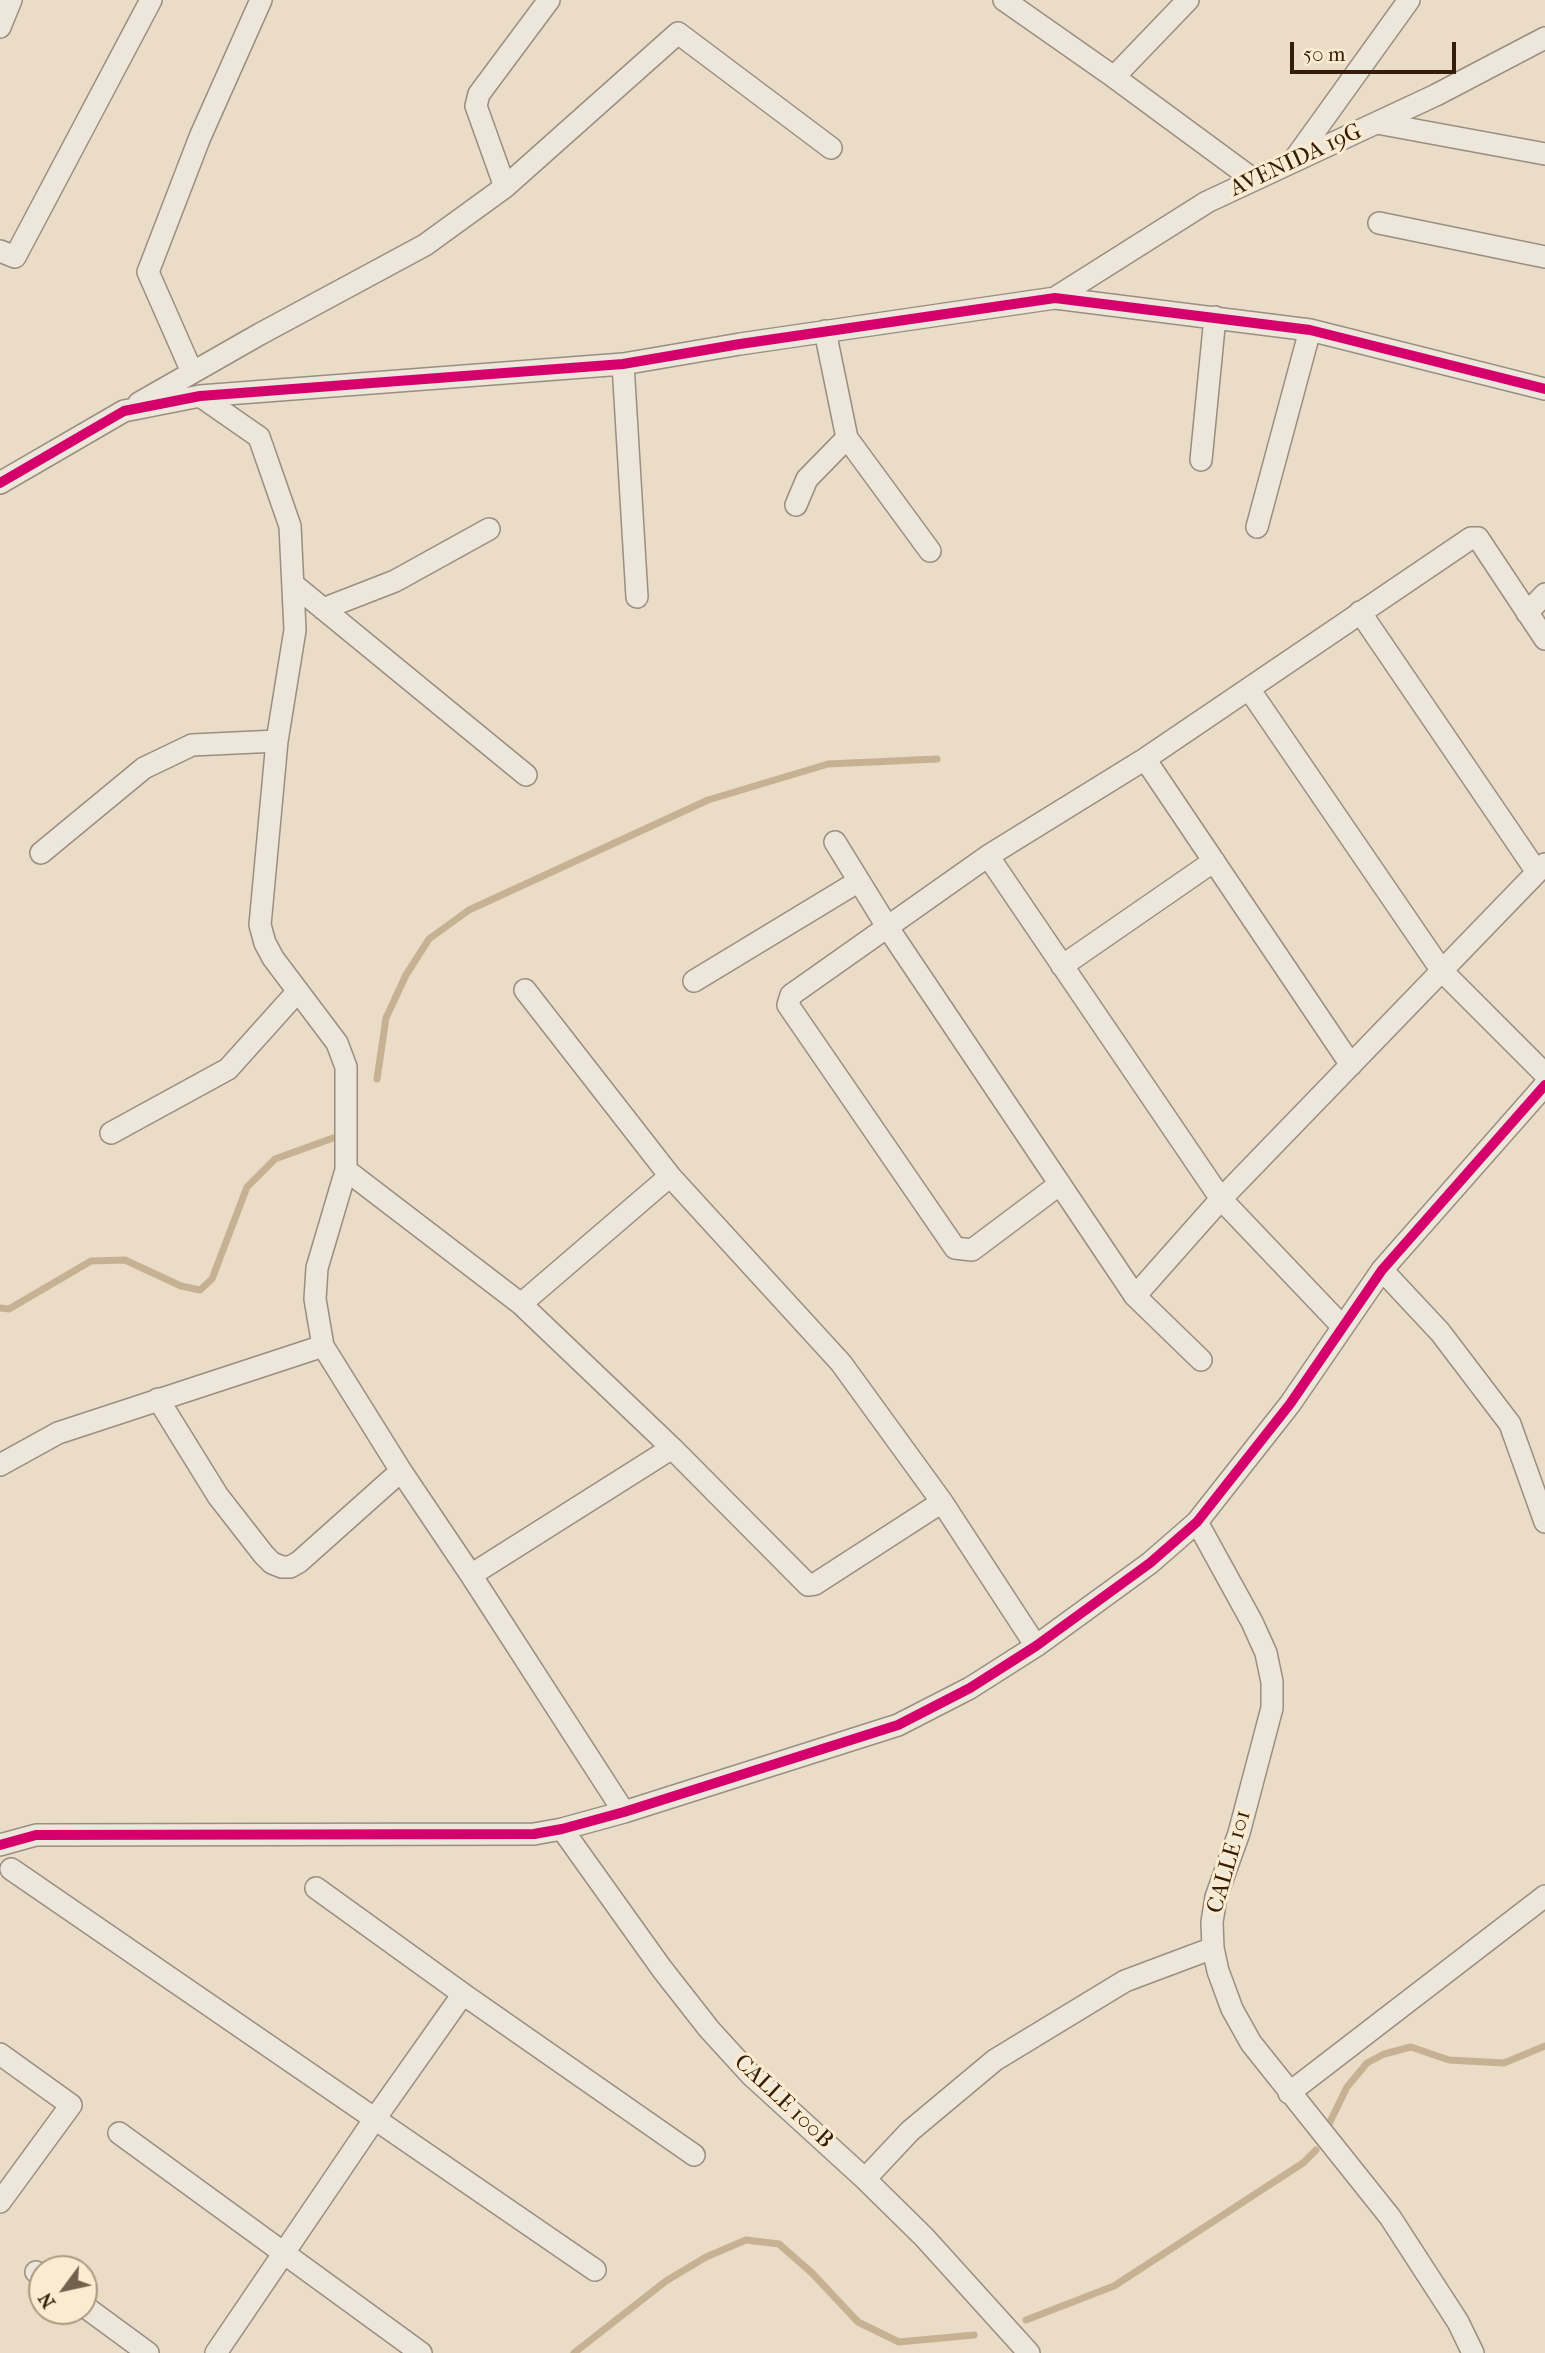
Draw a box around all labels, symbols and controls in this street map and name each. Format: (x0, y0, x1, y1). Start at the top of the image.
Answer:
scale bar (1293, 28, 1459, 72)
text: 50 m (1303, 42, 1346, 66)
street label: AVENIDA 19G (1226, 118, 1366, 204)
street label: CALLE 101 (1202, 1807, 1258, 1917)
street label: CALLE 100B (728, 2049, 838, 2155)
north arrow (28, 2255, 98, 2325)
text: N (34, 2288, 60, 2312)

